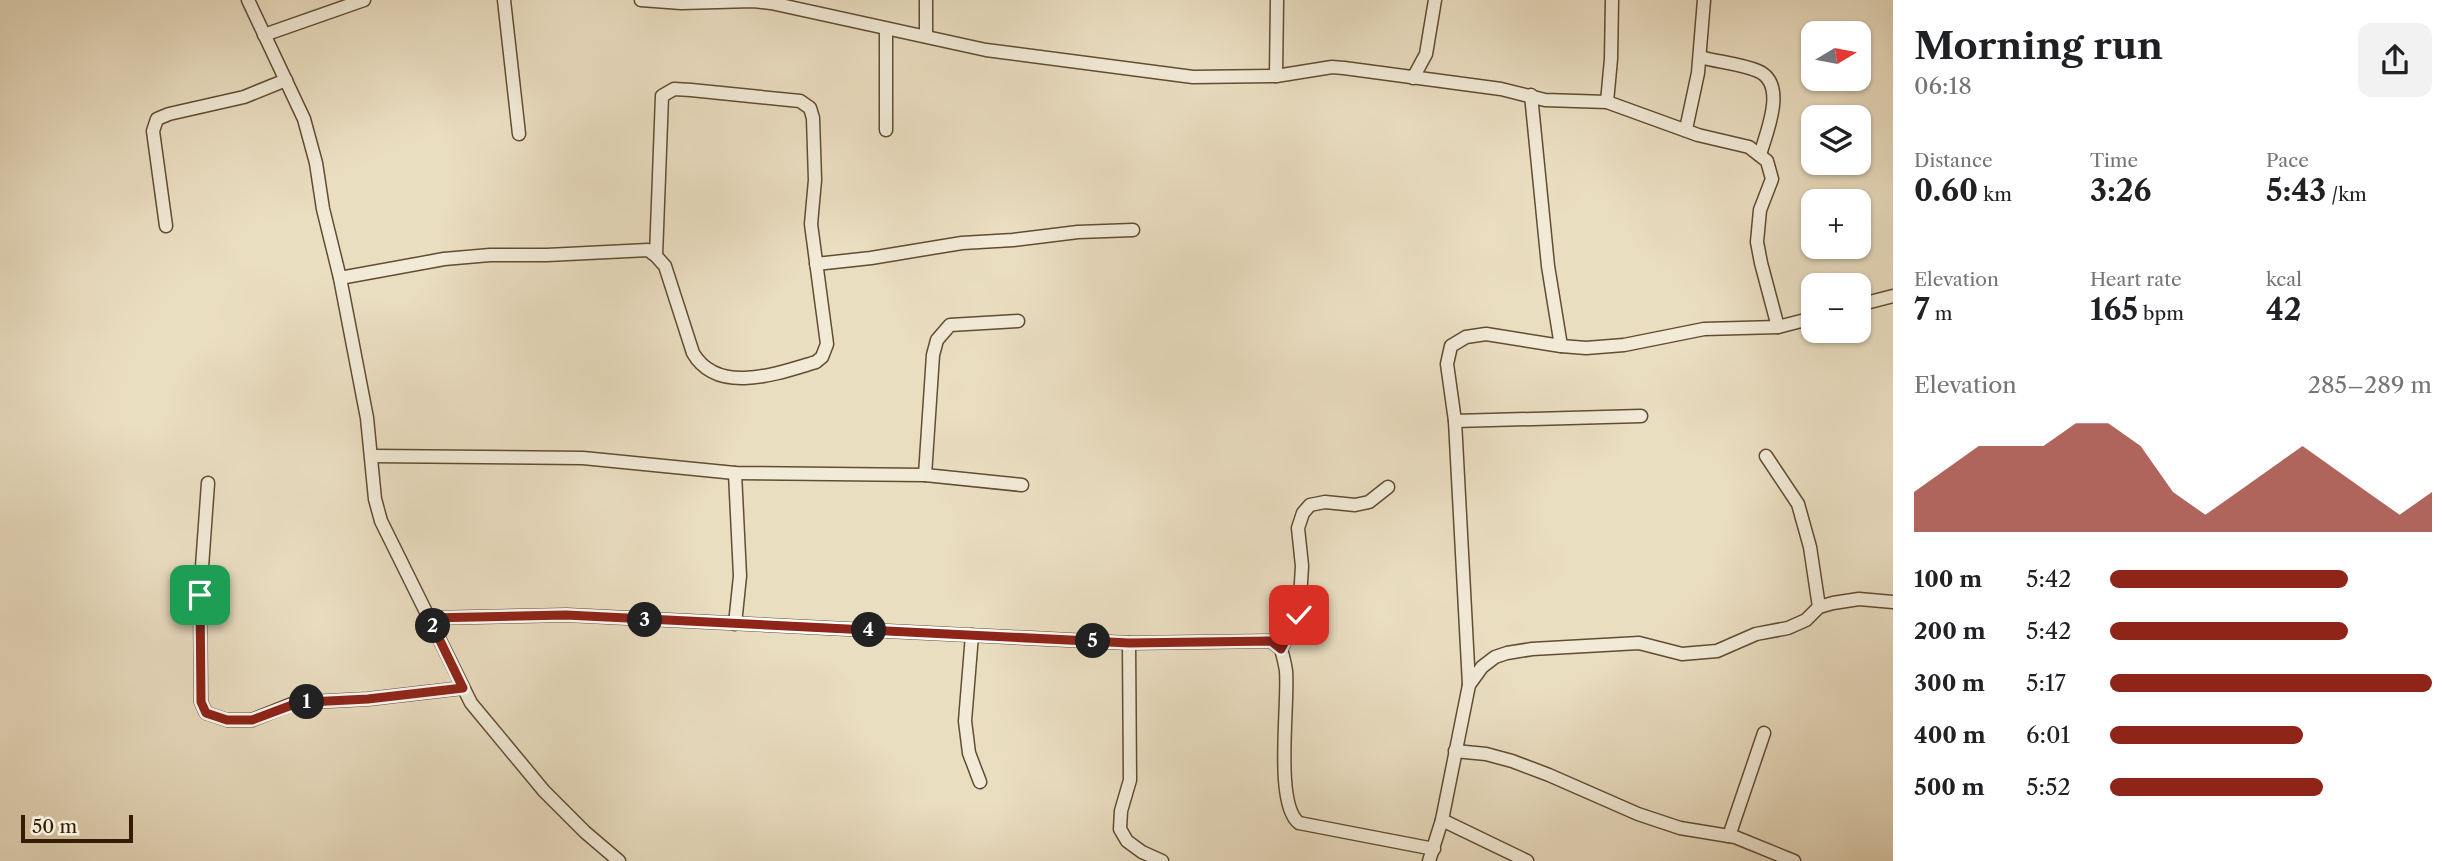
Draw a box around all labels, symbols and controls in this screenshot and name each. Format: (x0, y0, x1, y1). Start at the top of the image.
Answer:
north arrow (1801, 21, 1871, 91)
map controls (1801, 21, 1871, 343)
text: Morning run (1914, 22, 2163, 69)
button: share (2358, 23, 2432, 97)
text: 06:18 (1914, 72, 1972, 100)
button: layers (1801, 105, 1871, 175)
text: Distance (1914, 149, 1993, 172)
text: Time (2090, 149, 2138, 172)
text: Pace (2266, 149, 2309, 172)
text: 0.60 (1914, 172, 1978, 209)
text: 3:26 (2090, 172, 2152, 209)
text: 5:43 (2266, 172, 2326, 209)
text: km (1978, 183, 2012, 206)
text: /km (2326, 183, 2367, 206)
button: + (1801, 189, 1871, 259)
text: Elevation (1914, 268, 1999, 291)
text: Heart rate (2090, 268, 2182, 291)
text: kcal (2266, 268, 2302, 291)
button: − (1801, 273, 1871, 343)
text: 7 (1914, 291, 1930, 328)
text: 165 (2090, 291, 2138, 328)
text: 42 (2266, 291, 2302, 328)
text: m (1930, 302, 1952, 325)
text: bpm (2138, 302, 2184, 325)
text: Elevation (1914, 371, 2017, 399)
text: 285–289 m (2308, 371, 2432, 399)
pin (170, 565, 230, 625)
text: 100 m (1914, 565, 1982, 593)
text: 5:42 (2026, 565, 2071, 593)
icon: arrive (181, 576, 219, 614)
pin (1269, 585, 1329, 645)
icon: check (1280, 596, 1318, 634)
pin: 3 (628, 602, 662, 638)
pin: 2 (416, 608, 450, 644)
text: 3 (639, 608, 650, 631)
pin: 4 (852, 612, 886, 648)
text: 2 (427, 614, 438, 637)
text: 200 m (1914, 617, 1986, 645)
text: 5:42 (2026, 617, 2071, 645)
text: 4 (863, 618, 874, 641)
pin: 5 (1076, 624, 1110, 658)
text: 5 (1087, 629, 1098, 652)
text: 300 m (1914, 669, 1985, 697)
text: 5:17 (2026, 669, 2066, 697)
pin: 1 (290, 684, 324, 720)
text: 1 (302, 690, 311, 713)
text: 400 m (1914, 721, 1986, 749)
text: 6:01 (2026, 721, 2070, 749)
text: 500 m (1914, 773, 1985, 801)
text: 5:52 (2026, 773, 2071, 801)
scale bar (21, 812, 133, 844)
text: 50 m (32, 815, 77, 838)

